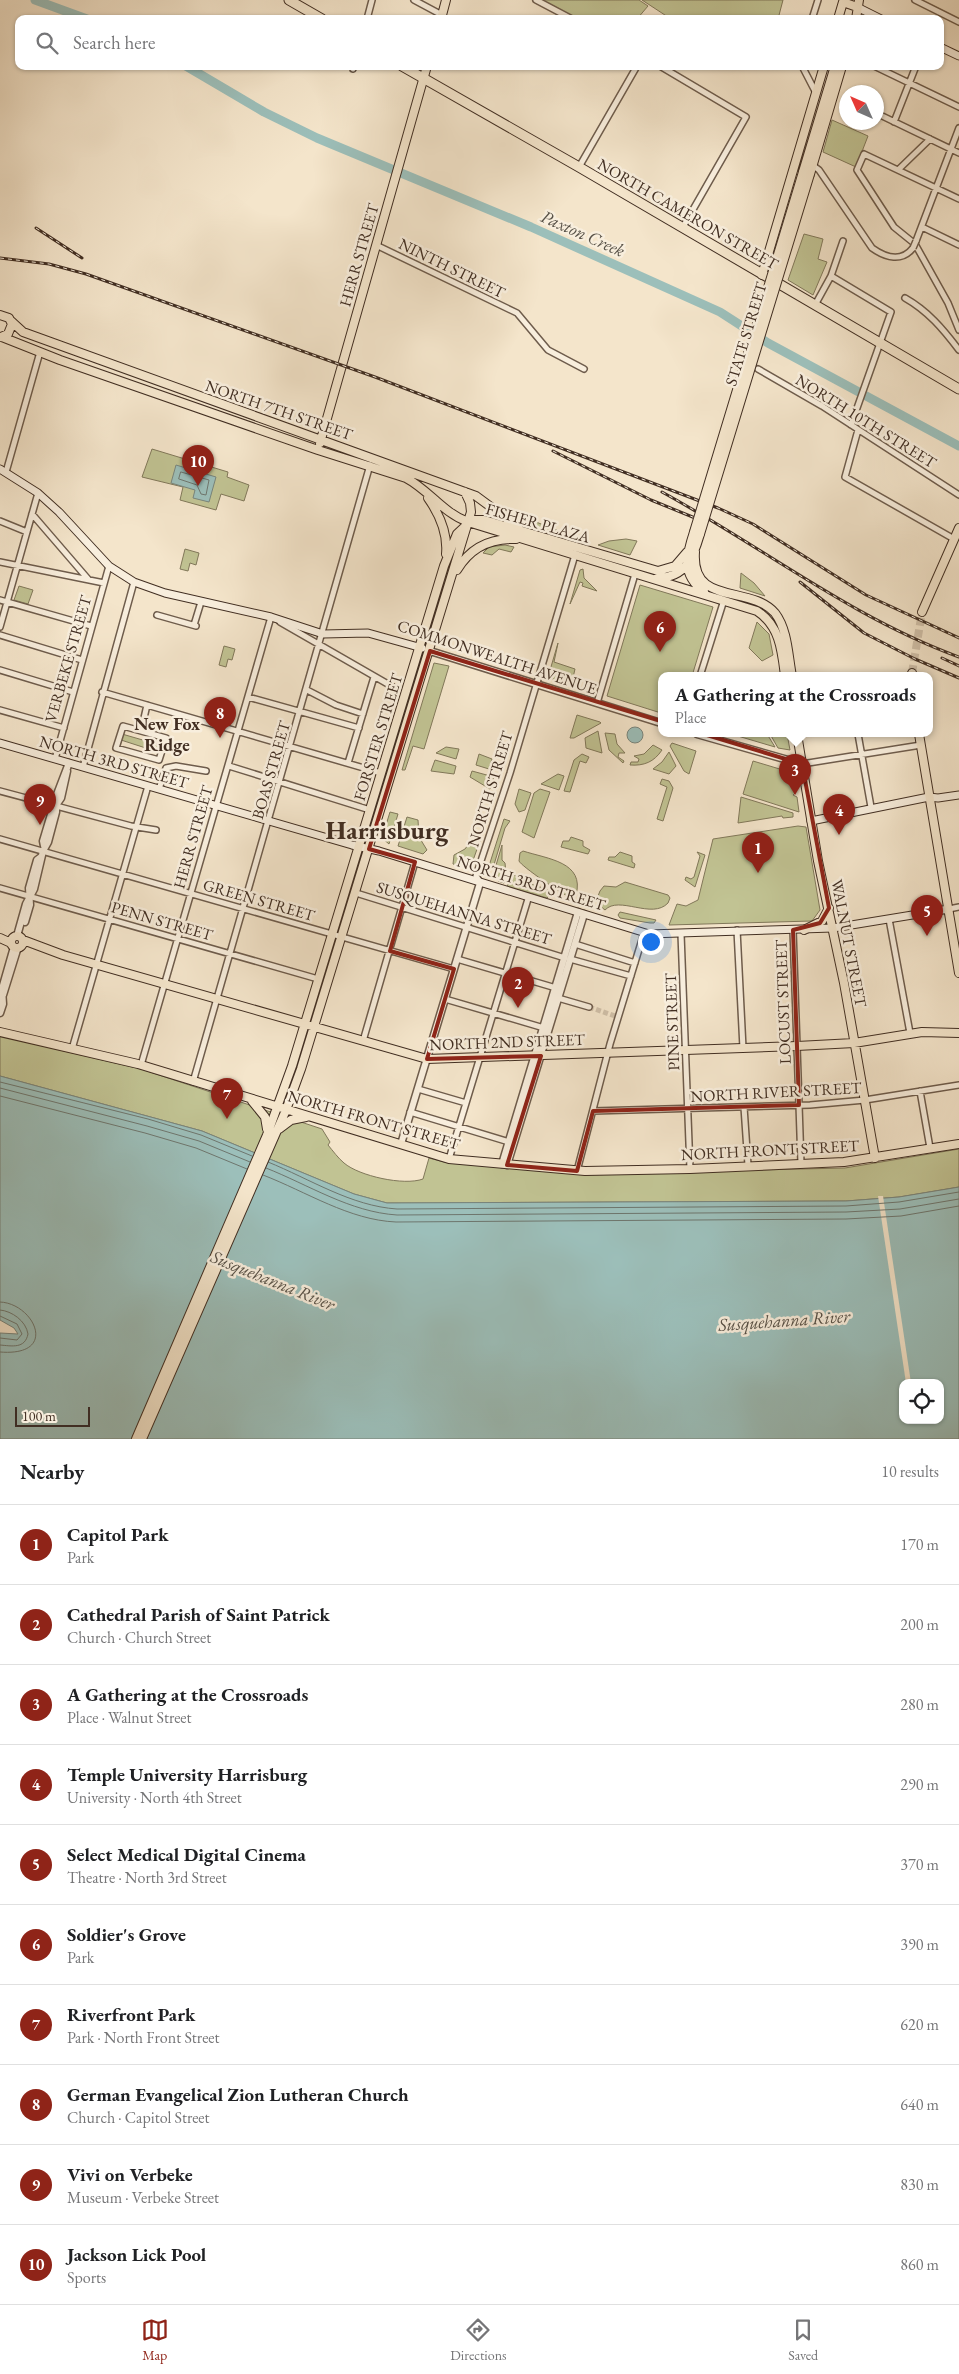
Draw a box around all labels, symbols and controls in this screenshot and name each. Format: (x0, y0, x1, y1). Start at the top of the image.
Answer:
search box (15, 15, 944, 70)
icon: search (33, 29, 61, 57)
text: Search here (73, 30, 155, 55)
north arrow (839, 85, 884, 130)
street label: NORTH CAMERON STREET (594, 154, 782, 275)
street label: HERR STREET (334, 201, 384, 309)
water label: Paxton Creek (537, 204, 629, 262)
street label: NINTH STREET (395, 233, 509, 303)
street label: STATE STREET (720, 279, 772, 389)
street label: NORTH 10TH STREET (792, 369, 941, 473)
street label: NORTH 7TH STREET (203, 375, 356, 445)
pin: 10 (182, 445, 214, 486)
street label: FISHER PLAZA (483, 498, 594, 548)
street label: VERBEKE STREET (40, 593, 96, 725)
pin: 6 (644, 611, 676, 652)
street label: COMMONWEALTH AVENUE (395, 615, 599, 699)
street label: FORSTER STREET (349, 671, 407, 803)
popup (658, 672, 933, 737)
text: A Gathering at the Crossroads (675, 682, 916, 707)
pin: 8 (204, 697, 236, 738)
text: Place (675, 707, 706, 728)
district label: New Fox Ridge (134, 712, 200, 756)
street label: BOAS STREET (247, 718, 295, 822)
street label: NORTH STREET (462, 728, 518, 849)
street label: NORTH 3RD STREET (37, 731, 191, 793)
pin: 3 (779, 754, 811, 795)
street label: HERR STREET (168, 783, 218, 891)
pin: 9 (24, 784, 56, 825)
pin: 4 (823, 794, 855, 835)
district label: Harrisburg (326, 813, 449, 847)
pin: 1 (742, 832, 774, 873)
street label: NORTH 3RD STREET (454, 850, 608, 916)
street label: GREEN STREET (201, 874, 318, 926)
street label: SUSQUEHANNA STREET (374, 876, 554, 950)
street label: WALNUT STREET (826, 877, 872, 1009)
pin: 5 (911, 895, 943, 936)
street label: PENN STREET (109, 896, 215, 946)
your location (638, 929, 664, 955)
street label: LOCUST STREET (770, 939, 796, 1065)
pin: 2 (502, 967, 534, 1008)
street label: PINE STREET (660, 973, 684, 1071)
street label: NORTH 2ND STREET (429, 1029, 585, 1055)
street label: NORTH RIVER STREET (690, 1077, 862, 1107)
pin: 7 (211, 1078, 243, 1119)
street label: NORTH FRONT STREET (285, 1085, 463, 1155)
street label: NORTH FRONT STREET (680, 1135, 860, 1165)
water label: Susquehanna River (206, 1244, 340, 1318)
water label: Susquehanna River (716, 1304, 852, 1338)
map controls (899, 1379, 944, 1424)
button: locate (899, 1379, 944, 1424)
scale bar (15, 1404, 90, 1427)
text: 100 m (22, 1407, 56, 1425)
text: Nearby (20, 1458, 84, 1485)
text: 10 results (881, 1461, 939, 1482)
text: Capitol Park (67, 1522, 169, 1547)
text: 1 (32, 1534, 40, 1555)
text: 170 m (900, 1534, 939, 1555)
text: Park (67, 1547, 94, 1568)
text: Cathedral Parish of Saint Patrick (67, 1602, 330, 1627)
text: 2 (32, 1614, 40, 1635)
text: 200 m (900, 1614, 939, 1635)
text: Church · Church Street (67, 1627, 211, 1648)
text: A Gathering at the Crossroads (67, 1682, 308, 1707)
text: 3 (32, 1694, 40, 1715)
text: 280 m (900, 1694, 939, 1715)
text: Place · Walnut Street (67, 1707, 192, 1728)
text: Temple University Harrisburg (67, 1762, 307, 1787)
text: 4 (32, 1774, 40, 1795)
text: 290 m (900, 1774, 939, 1795)
text: University · North 4th Street (67, 1787, 242, 1808)
text: Select Medical Digital Cinema (67, 1842, 306, 1867)
text: 5 (32, 1854, 40, 1875)
text: 370 m (900, 1854, 939, 1875)
text: Theatre · North 3rd Street (67, 1867, 227, 1888)
text: Soldier's Grove (67, 1922, 186, 1947)
text: 6 (32, 1934, 40, 1955)
text: 390 m (900, 1934, 939, 1955)
text: Park (67, 1947, 94, 1968)
text: Riverfront Park (67, 2002, 195, 2027)
text: 7 (32, 2014, 40, 2035)
text: 620 m (900, 2014, 939, 2035)
text: Park · North Front Street (67, 2027, 220, 2048)
text: German Evangelical Zion Lutheran Church (67, 2082, 409, 2107)
text: 8 (32, 2094, 40, 2115)
text: 640 m (900, 2094, 939, 2115)
text: Church · Capitol Street (67, 2107, 210, 2128)
text: Vivi on Verbeke (67, 2162, 193, 2187)
text: 9 (32, 2174, 40, 2195)
text: 830 m (900, 2174, 939, 2195)
text: Museum · Verbeke Street (67, 2187, 219, 2208)
text: Jackson Lick Pool (67, 2242, 206, 2267)
text: 10 (28, 2254, 44, 2275)
text: 860 m (900, 2254, 939, 2275)
text: Sports (67, 2267, 106, 2288)
tab: Map (141, 2316, 169, 2364)
tab: Directions (450, 2316, 507, 2364)
tab: Saved (788, 2316, 818, 2364)

